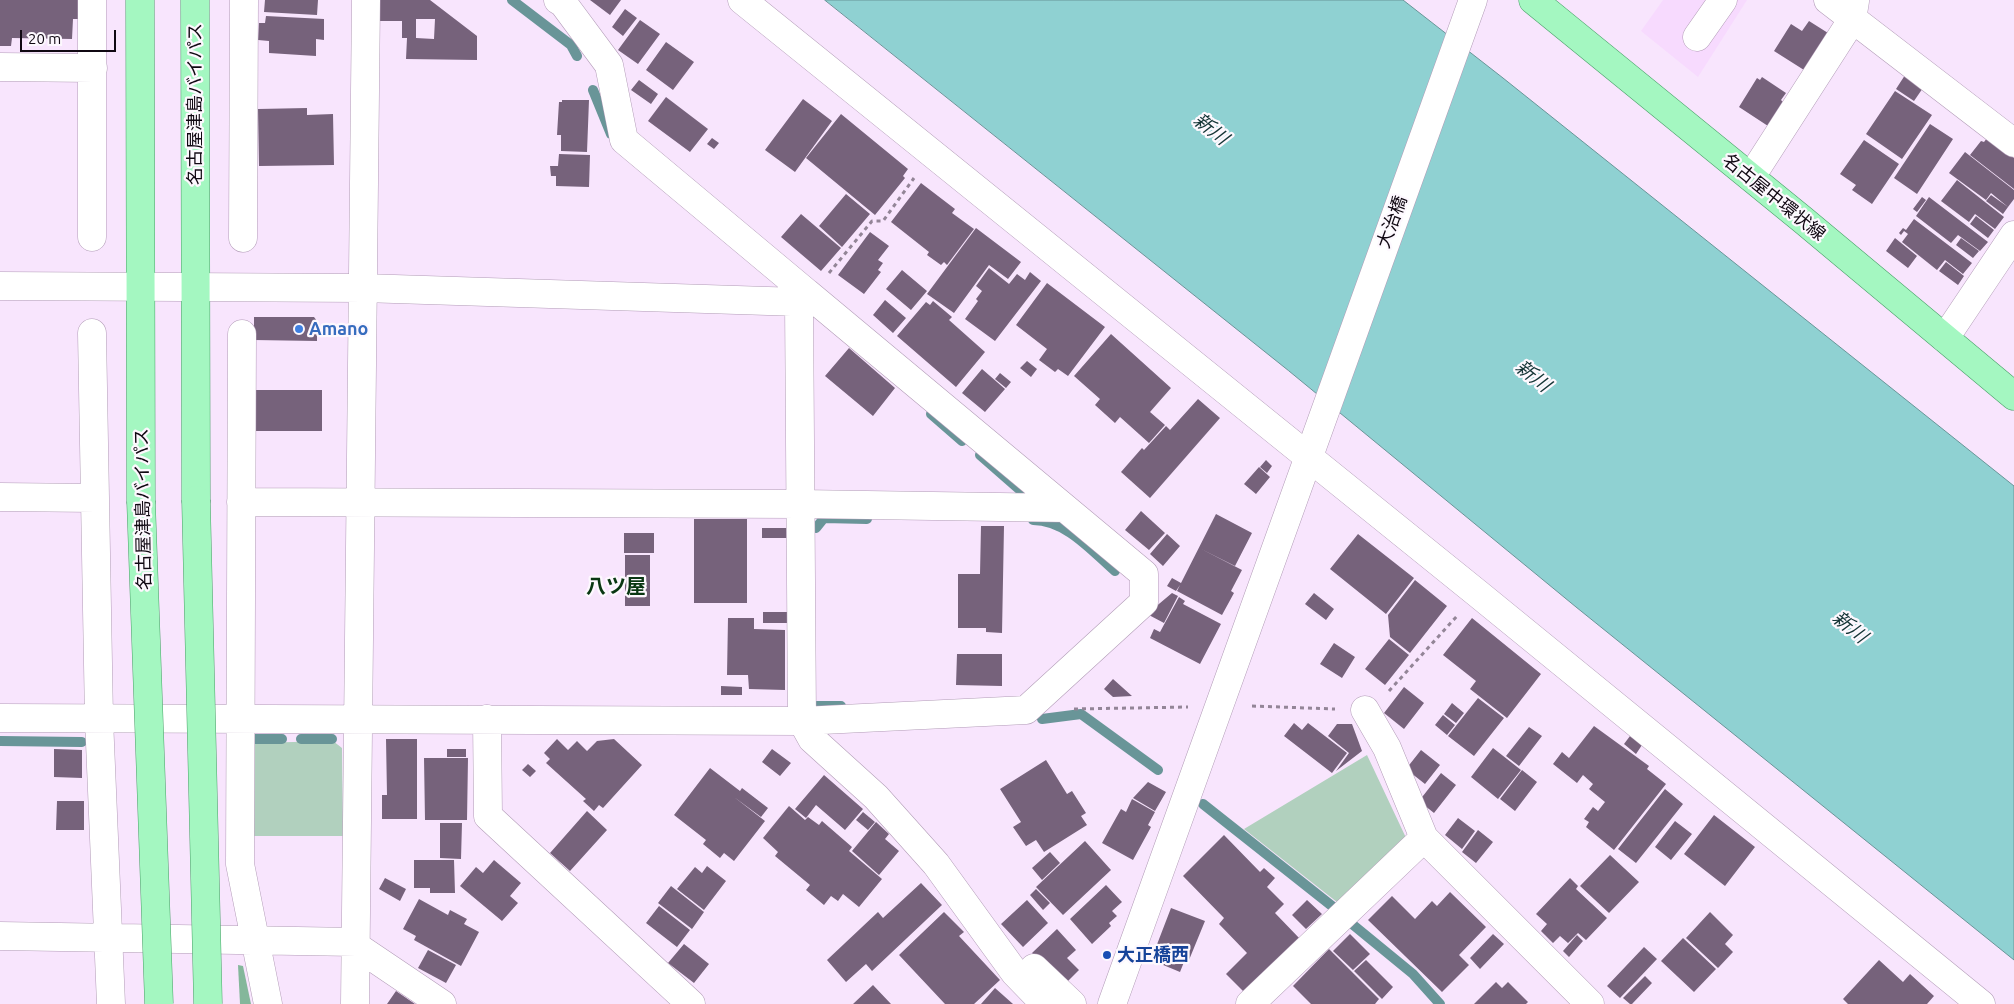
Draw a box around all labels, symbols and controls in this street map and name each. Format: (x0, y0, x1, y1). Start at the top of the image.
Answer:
scale bar (22, 20, 119, 52)
street label: 名古屋津島バイパス (184, 23, 206, 185)
text: 20 m (28, 30, 61, 47)
water label: 新川 (1189, 108, 1233, 150)
street label: 名古屋中環状線 (1718, 149, 1830, 245)
street label: 大治橋 (1373, 193, 1411, 251)
place label: Amano (309, 318, 368, 340)
marker: Amano (293, 323, 305, 335)
water label: 新川 (1511, 355, 1555, 397)
street label: 名古屋津島バイパス (131, 428, 155, 590)
district label: 八ツ屋 (586, 574, 646, 598)
water label: 新川 (1828, 606, 1872, 648)
place label: 大正橋西 (1117, 944, 1189, 966)
marker: 大正橋西 (1101, 949, 1113, 961)

